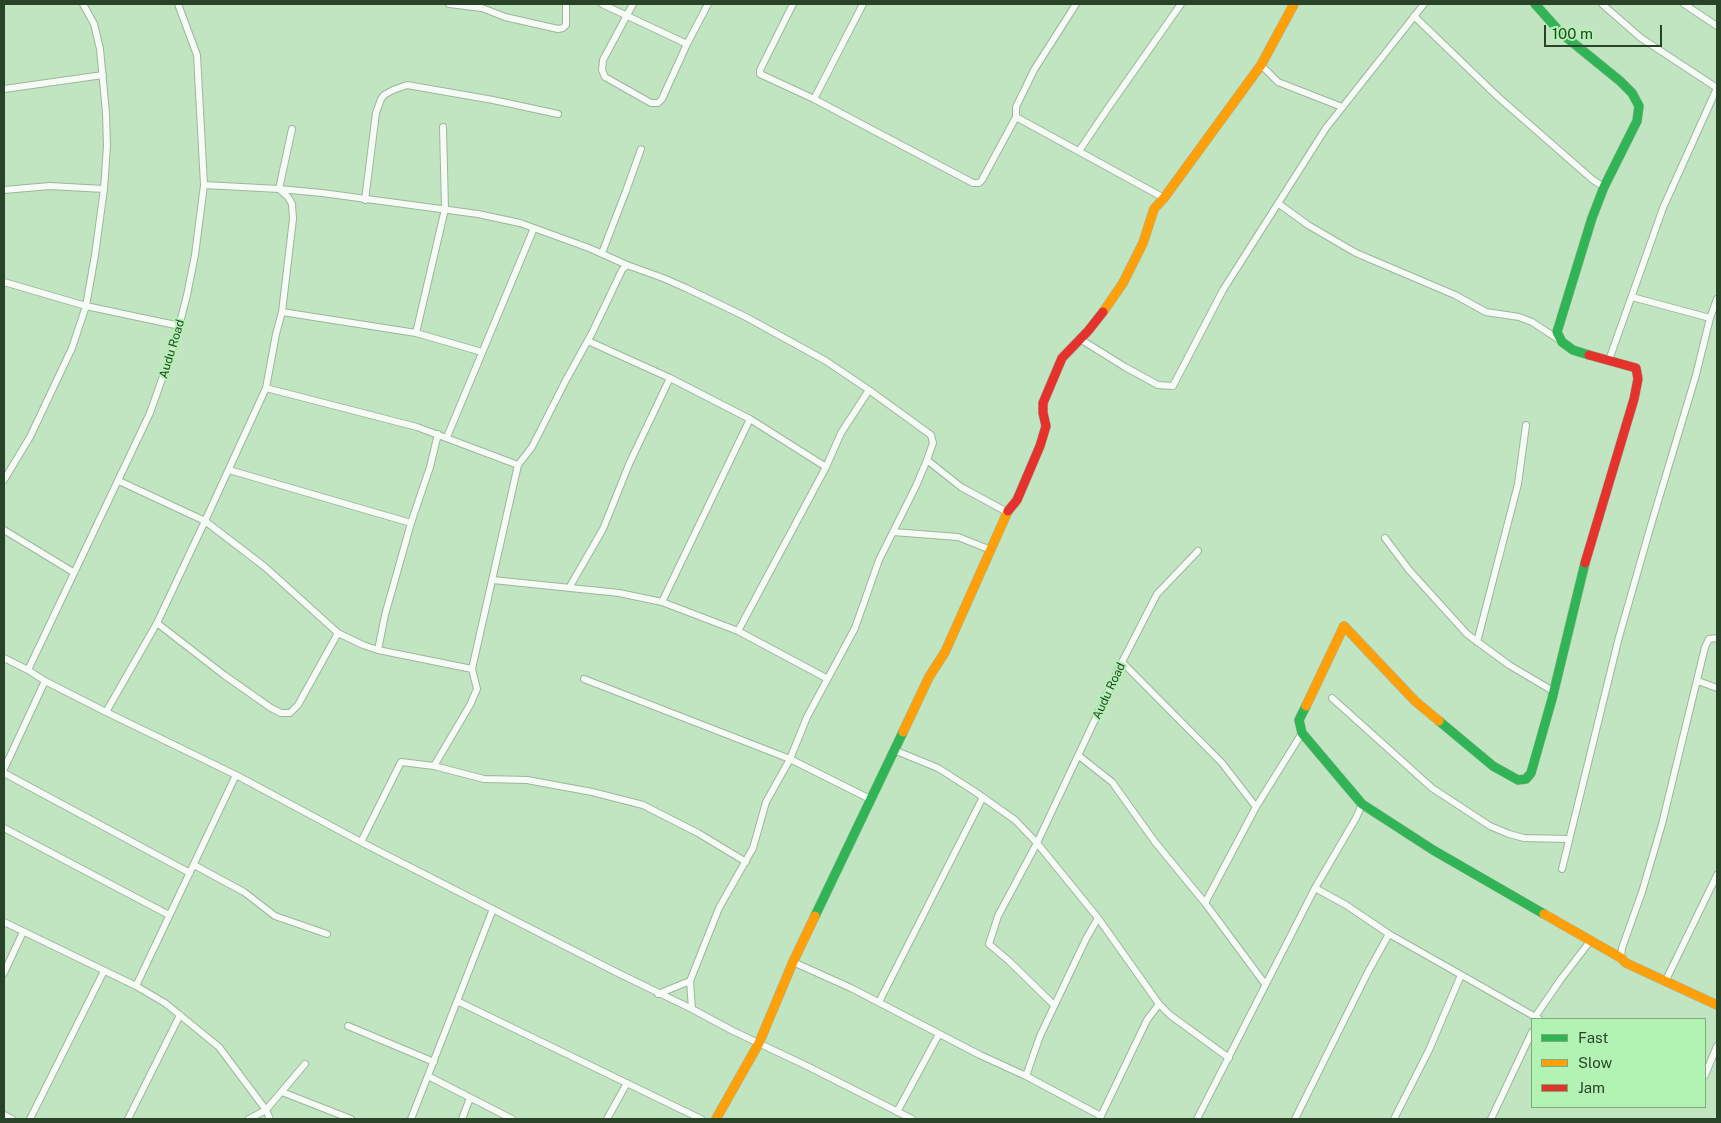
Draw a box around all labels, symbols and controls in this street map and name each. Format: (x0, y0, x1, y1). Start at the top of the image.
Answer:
scale bar (1546, 15, 1664, 47)
text: 100 m (1552, 25, 1593, 42)
street label: Audu Road (156, 318, 188, 380)
street label: Audu Road (1090, 660, 1128, 722)
legend (1531, 1018, 1706, 1108)
text: Fast (1578, 1029, 1608, 1046)
text: Slow (1578, 1054, 1612, 1071)
text: Jam (1578, 1079, 1605, 1096)

